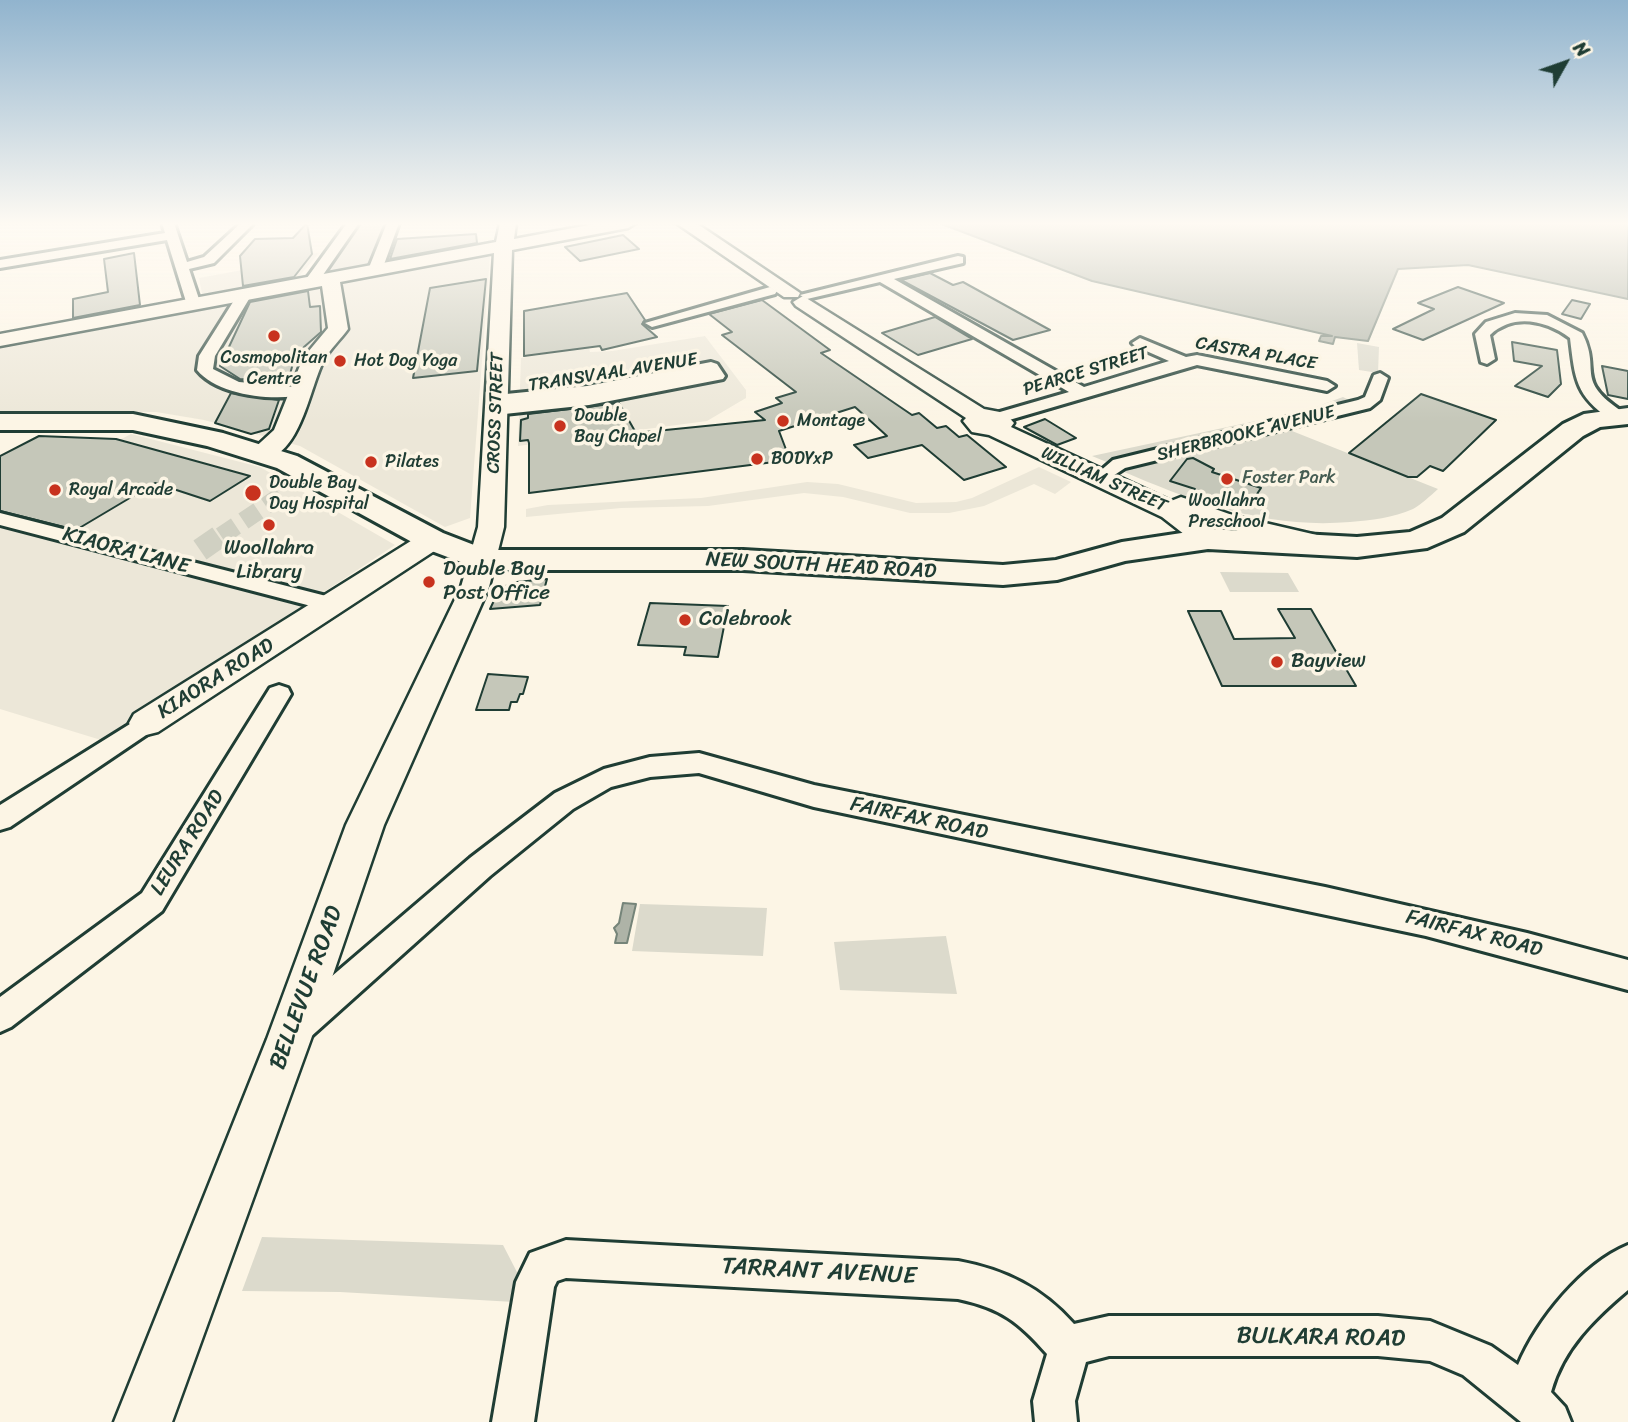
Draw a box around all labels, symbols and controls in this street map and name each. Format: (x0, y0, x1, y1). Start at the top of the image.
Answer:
north arrow (1530, 28, 1600, 98)
text: N (1565, 34, 1598, 65)
marker: Cosmopolitan Centre (266, 328, 282, 344)
street label: CASTRA PLACE (1194, 333, 1318, 375)
street label: PEARCE STREET (1021, 343, 1151, 401)
place label: Cosmopolitan Centre (221, 347, 327, 390)
street label: TRANSVAAL AVENUE (527, 349, 699, 397)
place label: Hot Dog Yoga (354, 350, 457, 372)
street label: CROSS STREET (483, 352, 509, 474)
marker: Hot Dog Yoga (332, 353, 348, 369)
street label: SHERBROOKE AVENUE (1155, 401, 1337, 467)
place label: Double Bay Chapel (574, 405, 662, 448)
place label: Montage (797, 410, 865, 432)
marker: Montage (775, 413, 791, 429)
marker: Double Bay Chapel (552, 418, 568, 434)
street label: WILLIAM STREET (1038, 443, 1170, 517)
place label: BODYxP (771, 448, 833, 470)
place label: Pilates (385, 451, 439, 473)
marker: BODYxP (749, 451, 765, 467)
marker: Pilates (363, 454, 379, 470)
park label: Foster Park (1242, 467, 1336, 489)
marker: Woollahra Preschool (1219, 471, 1235, 487)
place label: Double Bay Day Hospital (269, 472, 369, 514)
place label: Royal Arcade (69, 479, 173, 501)
marker: Royal Arcade (47, 482, 63, 498)
marker: Double Bay Day Hospital (243, 483, 263, 503)
place label: Woollahra Preschool (1188, 490, 1266, 532)
marker: Woollahra Library (261, 517, 277, 533)
street label: KIAORA LANE (60, 522, 192, 580)
place label: Woollahra Library (224, 536, 314, 586)
street label: NEW SOUTH HEAD ROAD (705, 547, 937, 585)
place label: Double Bay Post Office (443, 557, 550, 607)
marker: Double Bay Post Office (421, 574, 437, 590)
place label: Colebrook (699, 607, 792, 633)
marker: Colebrook (677, 612, 693, 628)
street label: KIAORA ROAD (153, 633, 279, 725)
place label: Bayview (1291, 649, 1366, 675)
marker: Bayview (1269, 654, 1285, 670)
street label: LEURA ROAD (146, 786, 230, 900)
street label: FAIRFAX ROAD (848, 792, 990, 846)
street label: BELLEVUE ROAD (264, 902, 350, 1074)
street label: FAIRFAX ROAD (1403, 905, 1545, 963)
street label: TARRANT AVENUE (721, 1253, 917, 1291)
street label: BULKARA ROAD (1236, 1322, 1406, 1354)

